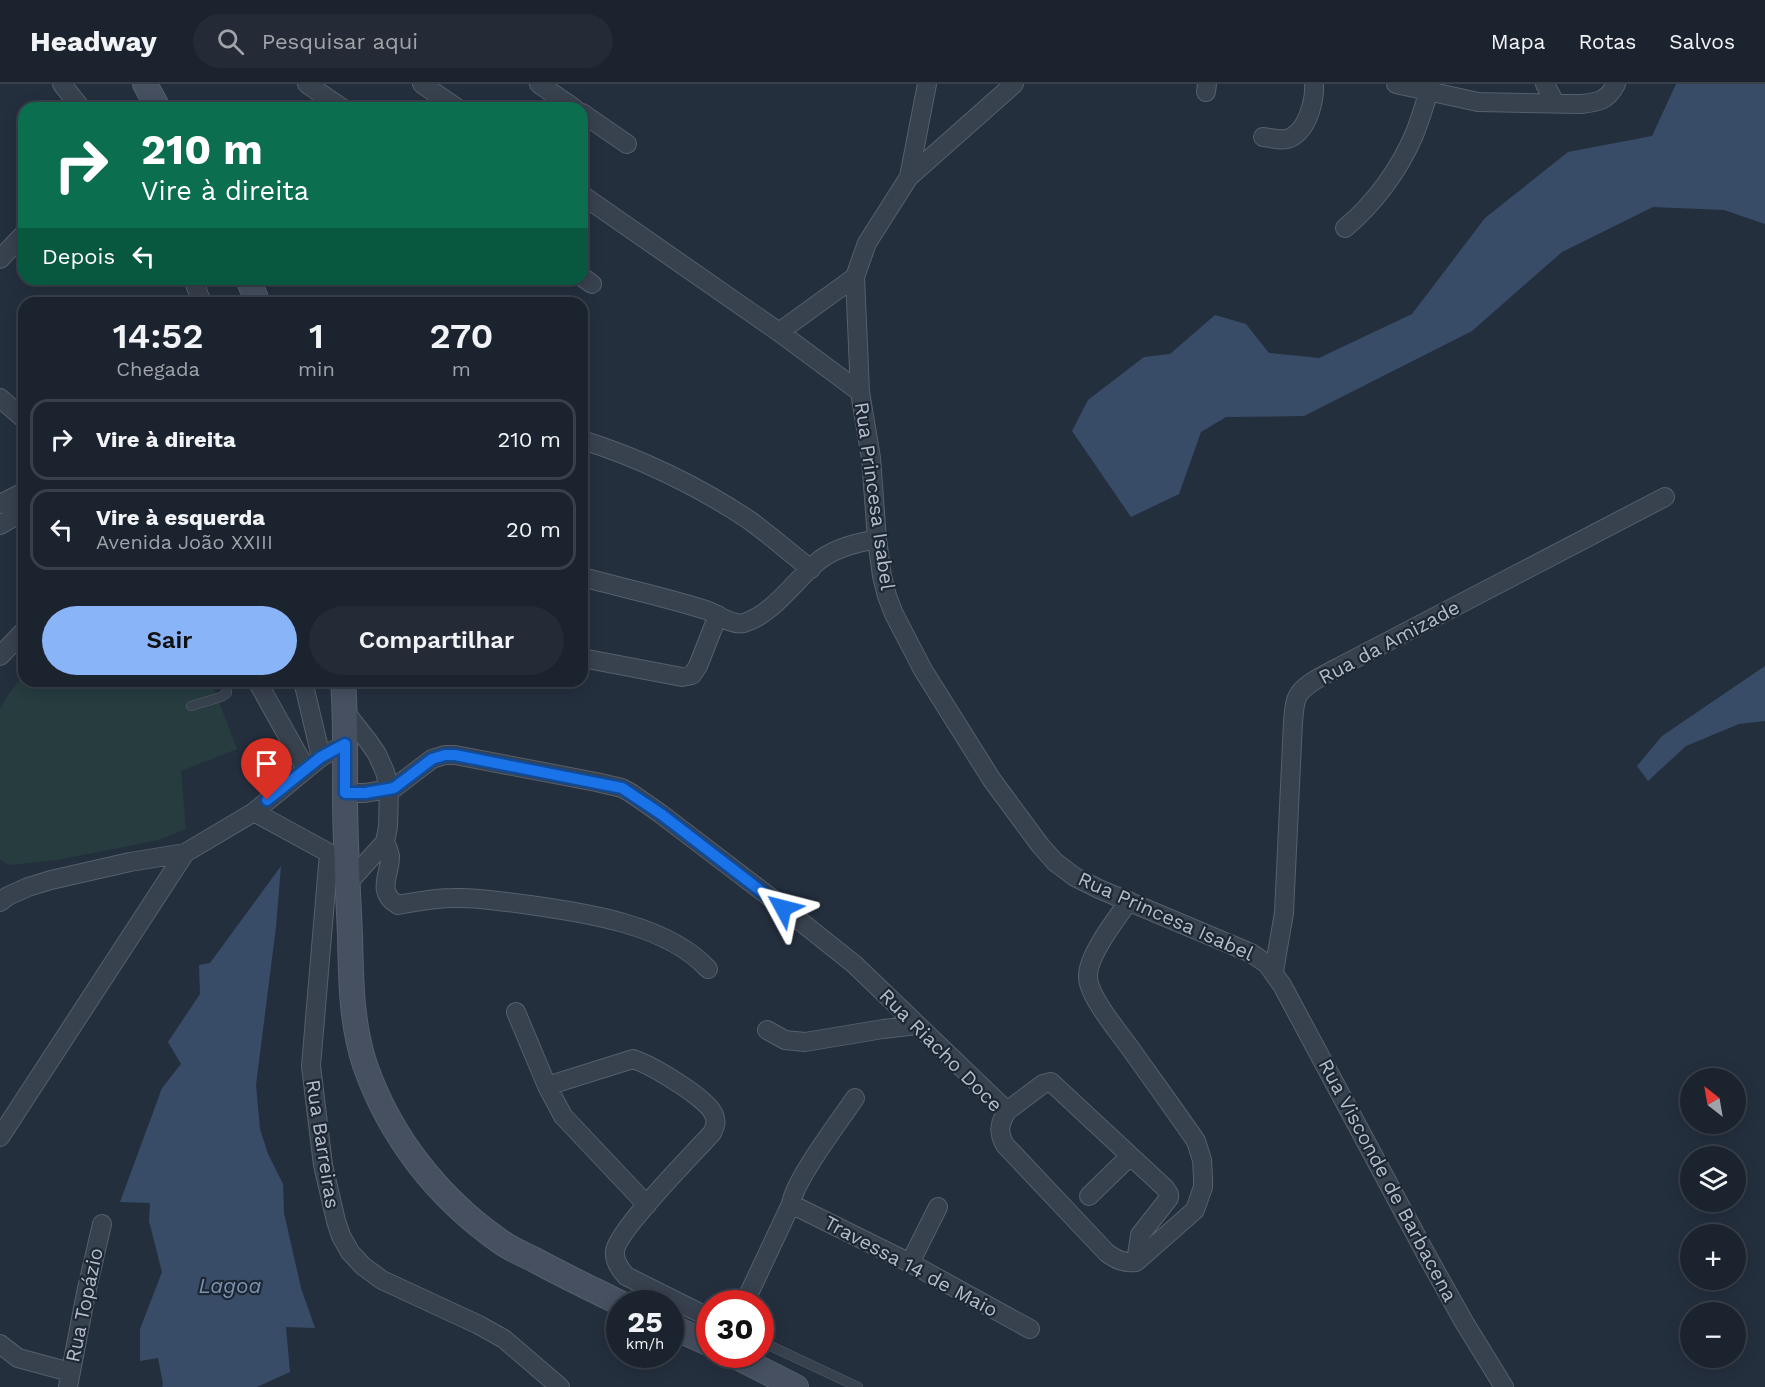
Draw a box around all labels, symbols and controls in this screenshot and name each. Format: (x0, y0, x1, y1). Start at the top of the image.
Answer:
search box (193, 14, 613, 68)
text: Headway (30, 25, 157, 58)
icon: search (214, 25, 247, 58)
text: Pesquisar aqui (262, 29, 418, 54)
text: Mapa (1491, 29, 1545, 54)
text: Rotas (1578, 29, 1636, 54)
text: Salvos (1669, 29, 1735, 54)
text: 210 m (141, 125, 263, 174)
icon: right (42, 126, 120, 204)
text: Vire à direita (141, 175, 309, 207)
icon: left (127, 240, 160, 273)
text: Depois (42, 244, 115, 269)
text: 14:52 (113, 315, 203, 357)
text: 1 (309, 315, 324, 357)
text: 270 (429, 315, 493, 357)
text: Chegada (116, 357, 200, 381)
text: min (298, 357, 335, 381)
text: m (452, 357, 471, 381)
street label: Rua Princesa Isabel (850, 400, 900, 592)
icon: right (45, 423, 78, 456)
text: Vire à direita (96, 427, 236, 452)
text: 210 m (497, 427, 561, 452)
text: Vire à esquerda (96, 505, 265, 530)
icon: left (45, 513, 78, 546)
text: 20 m (506, 517, 561, 542)
text: Avenida João XXIII (96, 530, 273, 554)
street label: Rua da Amizade (1314, 595, 1464, 689)
button: Sair (42, 606, 297, 675)
button: Compartilhar (309, 606, 564, 675)
pin (241, 738, 292, 800)
icon: arrive (250, 747, 283, 780)
street label: Rua Princesa Isabel (1074, 866, 1258, 966)
position arrow (751, 876, 815, 940)
street label: Rua Riacho Doce (874, 983, 1008, 1117)
street label: Rua Visconde de Barbacena (1314, 1055, 1462, 1305)
north arrow (1680, 1068, 1746, 1134)
map controls (1680, 1068, 1746, 1368)
street label: Rua Barreiras (301, 1078, 345, 1210)
button: layers (1680, 1146, 1746, 1212)
street label: Travessa 14 de Maio (820, 1210, 1002, 1322)
button: + (1680, 1224, 1746, 1290)
street label: Rua Topázio (60, 1246, 108, 1364)
water label: Lagoa (198, 1273, 262, 1298)
speed limit sign: 30 (696, 1290, 774, 1368)
button: − (1680, 1302, 1746, 1368)
text: 25 (627, 1304, 663, 1339)
text: km/h (626, 1335, 664, 1353)

